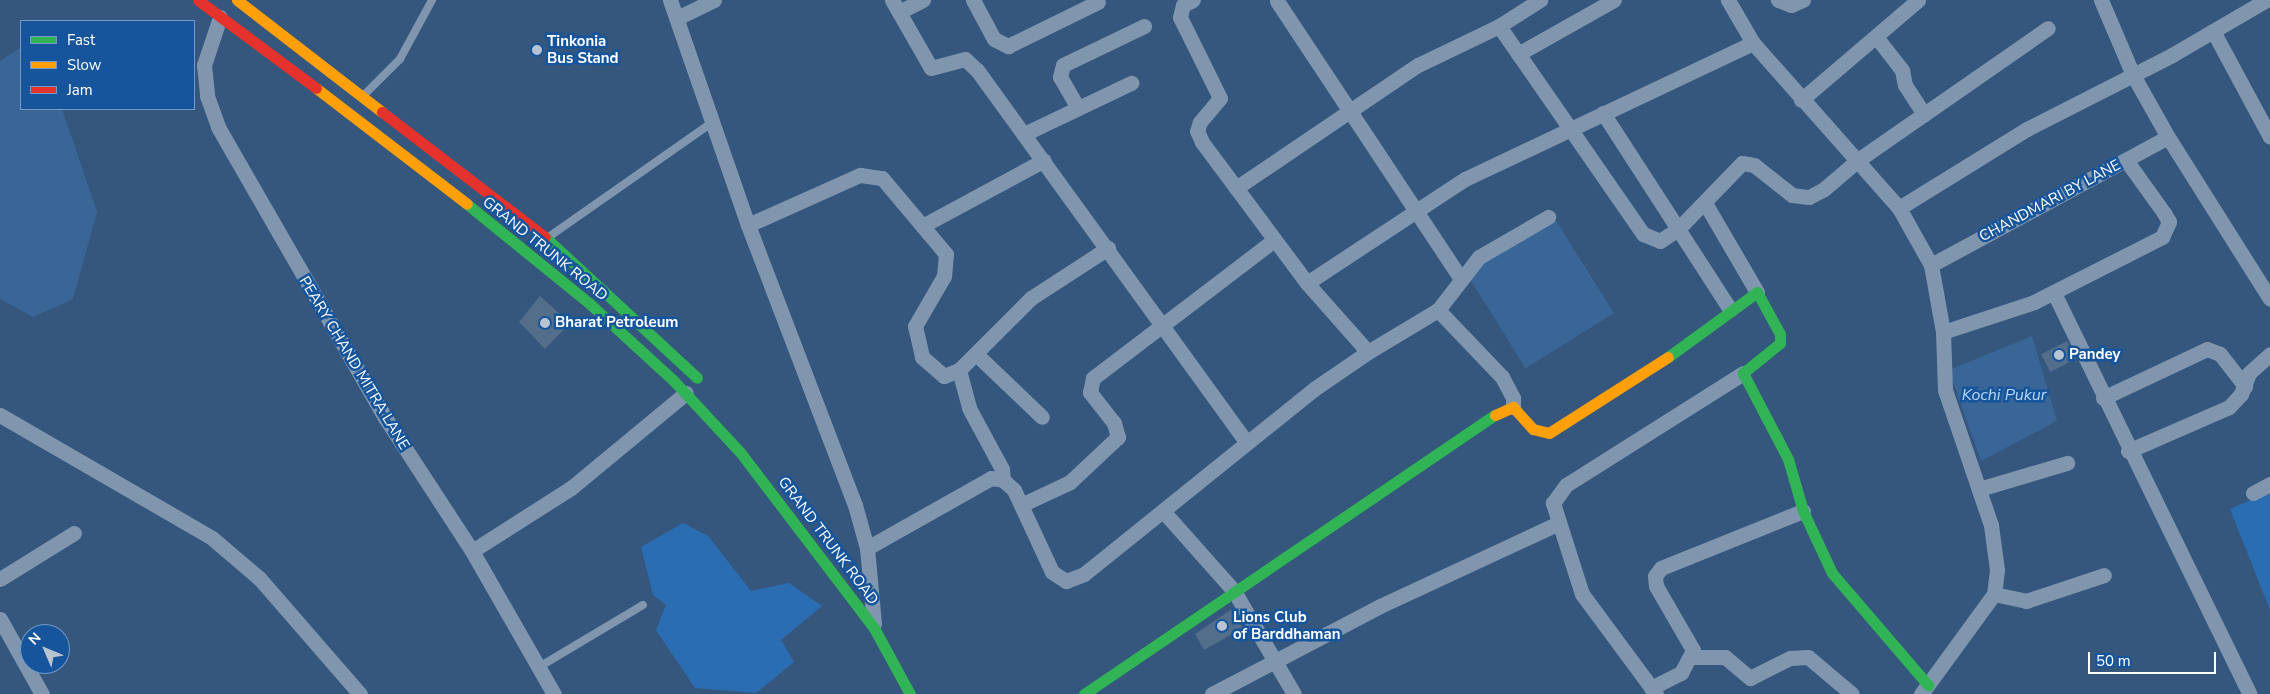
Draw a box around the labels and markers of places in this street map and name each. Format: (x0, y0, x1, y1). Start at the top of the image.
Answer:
place label: Tinkonia Bus Stand (547, 32, 619, 67)
marker: Tinkonia Bus Stand (531, 44, 543, 56)
place label: Bharat Petroleum (555, 314, 678, 332)
marker: Bharat Petroleum (539, 317, 551, 329)
place label: Pandey (2069, 346, 2120, 364)
marker: Pandey (2053, 349, 2065, 361)
place label: Lions Club of Barddhaman (1233, 608, 1340, 643)
marker: Lions Club of Barddhaman (1215, 619, 1229, 633)

